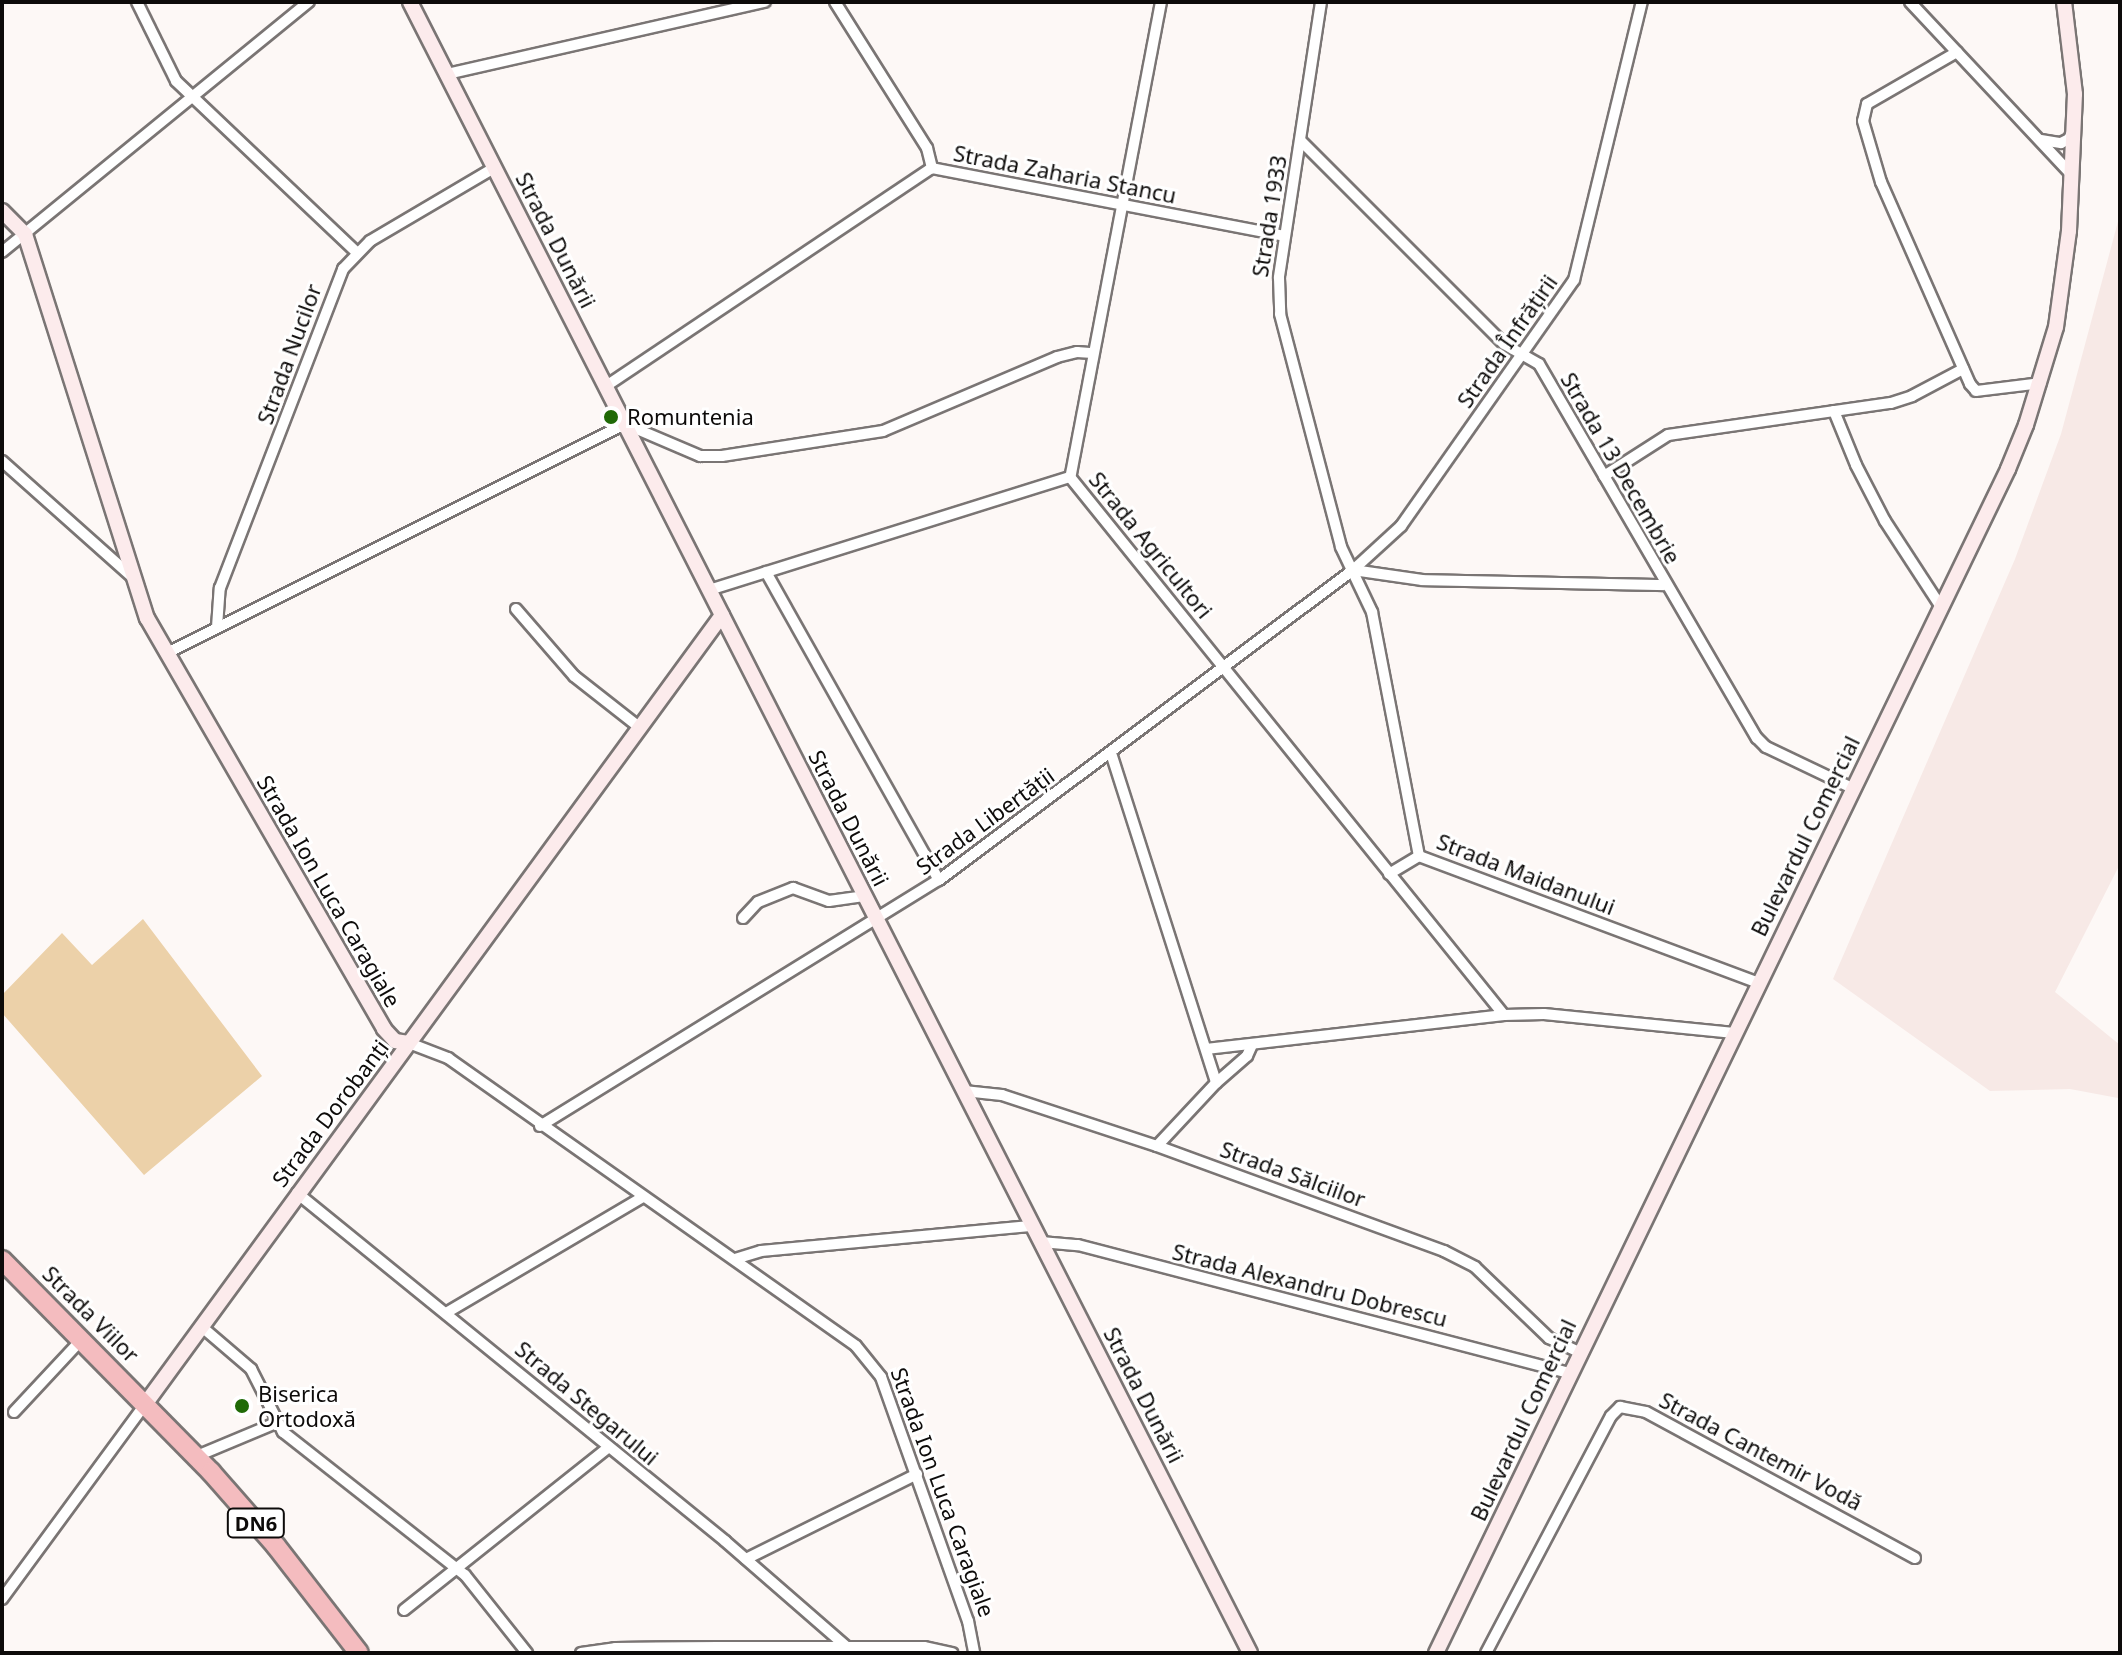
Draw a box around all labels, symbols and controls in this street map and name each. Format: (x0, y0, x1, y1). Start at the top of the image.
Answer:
street label: Strada Zaharia Stancu (951, 139, 1179, 209)
street label: Strada 1933 (1246, 153, 1292, 279)
street label: Strada Dunării (510, 168, 602, 312)
street label: Strada Înfrățirii (1451, 269, 1563, 413)
street label: Strada Nucilor (251, 280, 327, 428)
street label: Strada 13 Decembrie (1556, 368, 1686, 568)
place label: Romuntenia (627, 404, 754, 430)
marker: Romuntenia (602, 408, 620, 426)
street label: Strada Agricultori (1084, 466, 1218, 624)
street label: Bulevardul Comercial (1745, 732, 1865, 940)
street label: Strada Dunării (803, 746, 895, 890)
street label: Strada Libertății (911, 762, 1059, 880)
street label: Strada Ion Luca Caragiale (252, 770, 406, 1012)
street label: Strada Maidanului (1433, 828, 1619, 920)
street label: Strada Dorobanți (266, 1034, 394, 1192)
street label: Strada Sălciilor (1217, 1135, 1369, 1213)
street label: Strada Alexandru Dobrescu (1170, 1238, 1450, 1332)
street label: Strada Viilor (37, 1260, 145, 1368)
street label: Bulevardul Comercial (1465, 1315, 1581, 1525)
street label: Strada Dunării (1098, 1323, 1190, 1467)
street label: Strada Stegarului (510, 1336, 664, 1470)
street label: Strada Ion Luca Caragiale (886, 1364, 1000, 1620)
place label: Biserica Ortodoxă (258, 1380, 356, 1432)
street label: Strada Cantemir Vodă (1655, 1386, 1867, 1516)
marker: Biserica Ortodoxă (233, 1397, 251, 1415)
road number: DN6 (226, 1507, 286, 1539)

